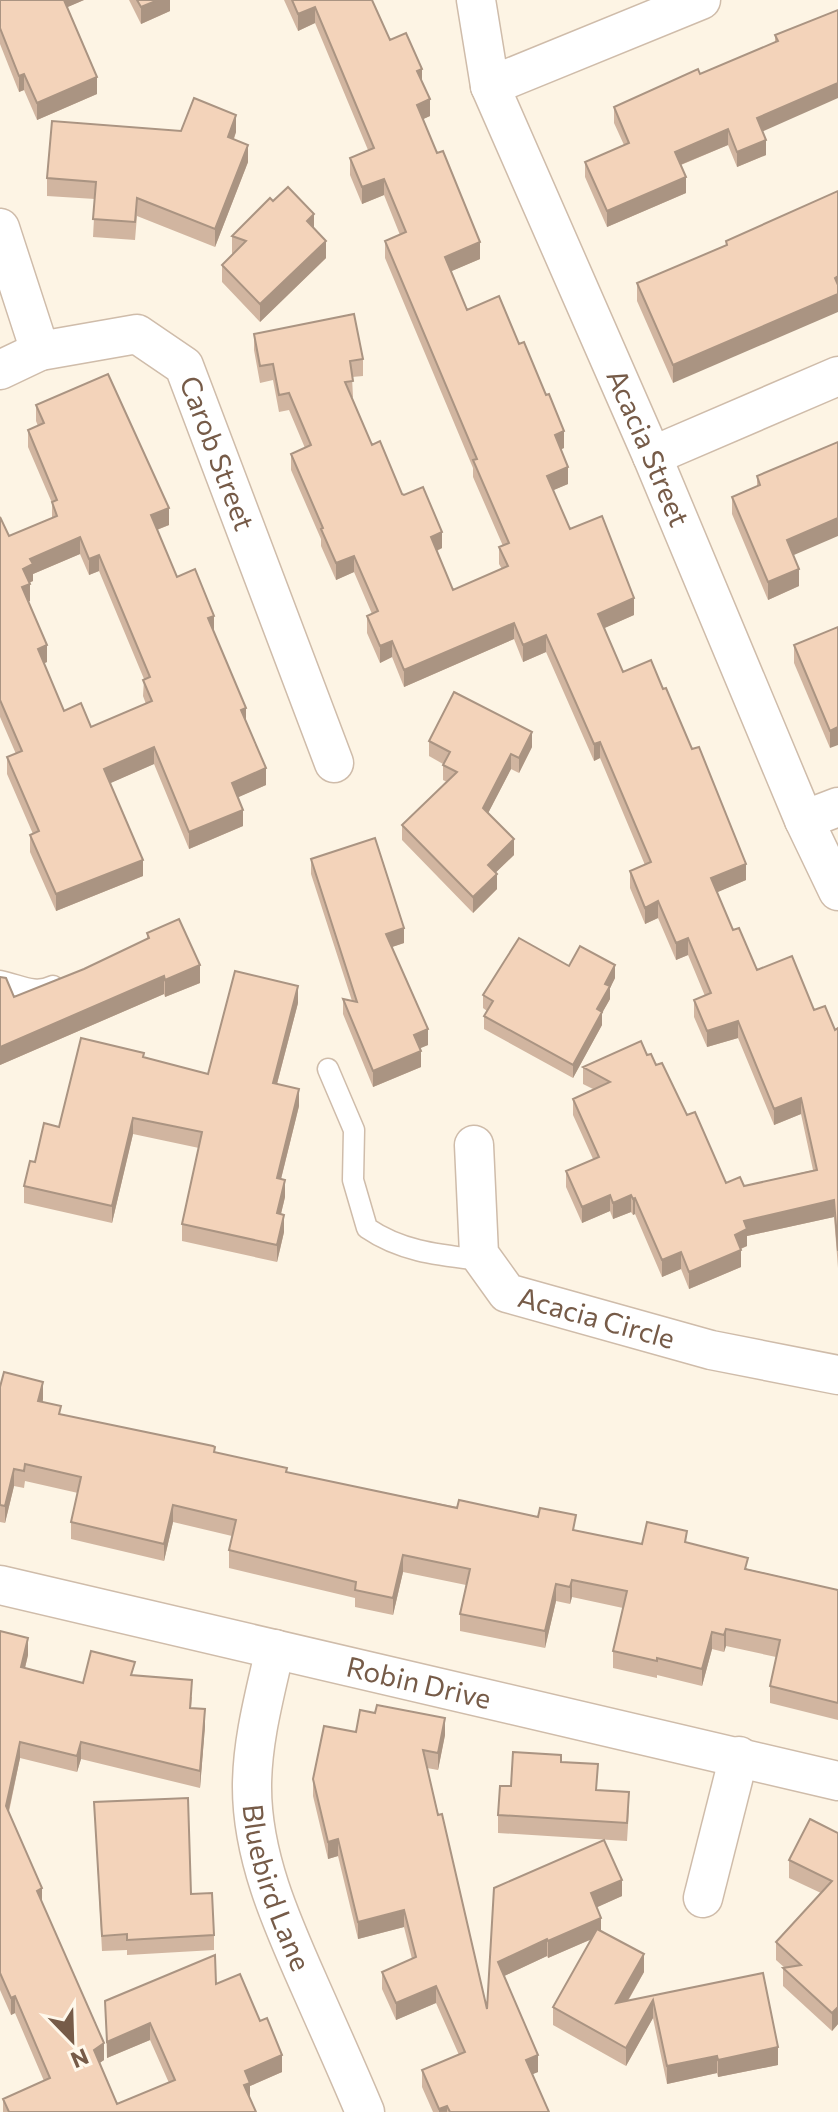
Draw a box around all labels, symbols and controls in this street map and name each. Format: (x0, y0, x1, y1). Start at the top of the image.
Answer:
street label: Acacia Street (600, 364, 697, 531)
street label: Carob Street (173, 371, 263, 535)
street label: Acacia Circle (515, 1279, 679, 1355)
street label: Robin Drive (343, 1649, 495, 1715)
street label: Bluebird Lane (237, 1802, 319, 1976)
north arrow (32, 2000, 112, 2080)
text: N (67, 2043, 93, 2075)

